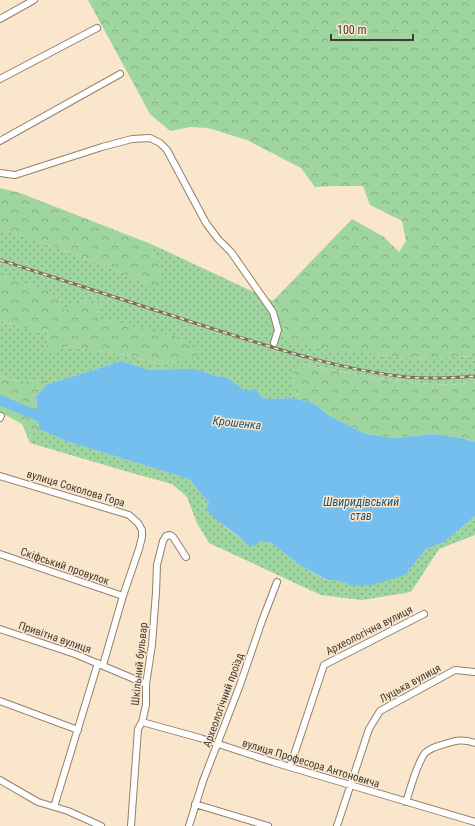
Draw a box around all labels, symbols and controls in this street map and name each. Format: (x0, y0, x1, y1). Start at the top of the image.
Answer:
scale bar (331, 16, 413, 42)
text: 100 m (337, 23, 367, 37)
water label: Крошенка (212, 413, 262, 433)
street label: вулиця Соколова Гора (25, 467, 127, 510)
water label: Швиридівський став (323, 495, 399, 523)
street label: Скіфський провулок (19, 545, 112, 588)
street label: Археологічна вулиця (324, 603, 415, 658)
street label: Привітна вулиця (17, 619, 93, 656)
street label: Шкільний бульвар (129, 622, 150, 706)
street label: Археологічний проїзд (200, 651, 247, 749)
street label: Луцька вулиця (377, 661, 443, 706)
street label: вулиця Професора Антоновича (241, 736, 381, 791)

